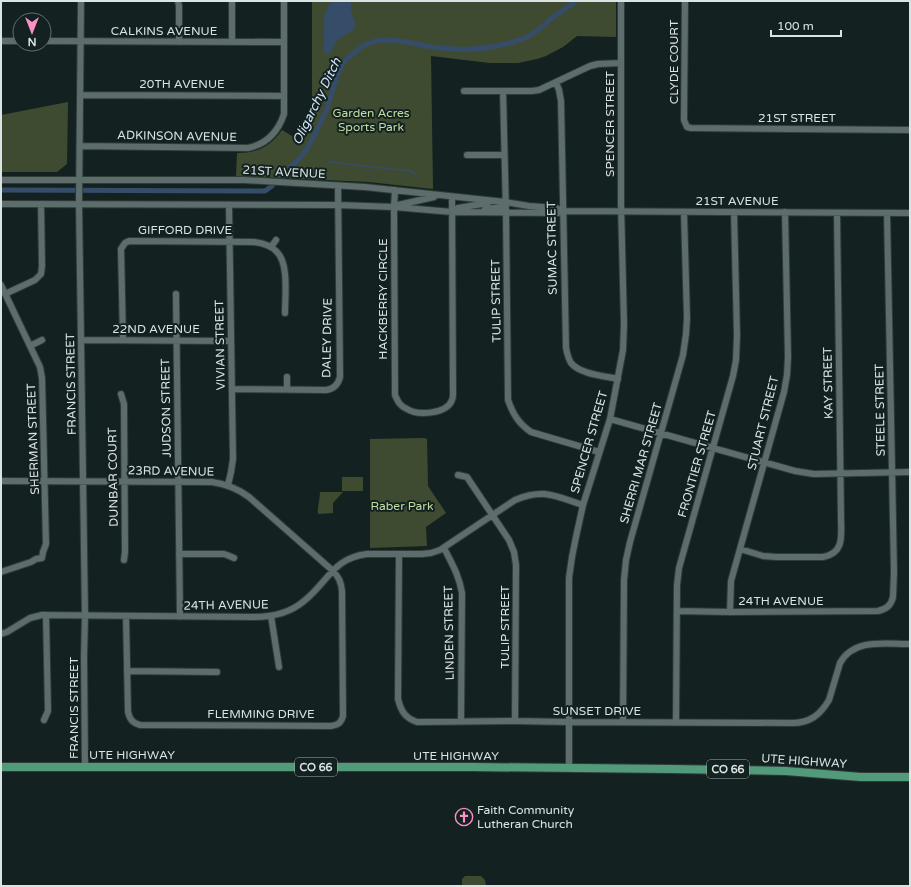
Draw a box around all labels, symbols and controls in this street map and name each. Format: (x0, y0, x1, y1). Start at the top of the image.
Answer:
north arrow (12, 12, 52, 52)
scale bar (771, 12, 841, 38)
street label: CLYDE COURT (667, 19, 681, 104)
text: 100 m (777, 19, 814, 33)
street label: CALKINS AVENUE (111, 24, 218, 38)
text: N (28, 35, 36, 48)
water label: Oligarchy Ditch (289, 54, 345, 148)
street label: SPENCER STREET (603, 70, 617, 177)
street label: 20TH AVENUE (139, 77, 225, 91)
park label: Garden Acres Sports Park (332, 106, 410, 134)
street label: 21ST STREET (758, 111, 837, 125)
street label: ADKINSON AVENUE (117, 128, 237, 144)
street label: 21ST AVENUE (242, 163, 326, 181)
street label: 21ST AVENUE (695, 194, 779, 208)
street label: SUMAC STREET (544, 200, 560, 295)
street label: GIFFORD DRIVE (138, 223, 232, 237)
street label: HACKBERRY CIRCLE (376, 238, 390, 360)
street label: TULIP STREET (488, 259, 504, 343)
street label: DALEY DRIVE (319, 297, 335, 378)
street label: VIVIAN STREET (212, 299, 228, 390)
street label: 22ND AVENUE (112, 322, 200, 336)
street label: FRANCIS STREET (63, 332, 79, 435)
street label: KAY STREET (820, 346, 836, 419)
street label: JUDSON STREET (158, 358, 174, 458)
street label: STEELE STREET (872, 363, 888, 456)
street label: STUART STREET (745, 374, 782, 471)
street label: SHERMAN STREET (24, 382, 42, 495)
street label: SPENCER STREET (568, 389, 611, 495)
street label: SHERRI MAR STREET (617, 400, 665, 525)
street label: FRONTIER STREET (675, 408, 719, 519)
street label: DUNBAR COURT (105, 426, 121, 527)
street label: 23RD AVENUE (128, 463, 215, 479)
park label: Raber Park (370, 499, 434, 513)
street label: LINDEN STREET (441, 585, 457, 681)
street label: TULIP STREET (498, 585, 512, 669)
street label: 24TH AVENUE (738, 594, 824, 608)
street label: 24TH AVENUE (183, 597, 269, 613)
street label: FRANCIS STREET (67, 656, 81, 759)
street label: SUNSET DRIVE (553, 704, 642, 718)
street label: FLEMMING DRIVE (207, 707, 315, 721)
street label: UTE HIGHWAY (89, 748, 175, 762)
street label: UTE HIGHWAY (413, 749, 499, 763)
street label: UTE HIGHWAY (761, 751, 848, 771)
road number: CO 66 (295, 758, 337, 776)
road number: CO 66 (707, 760, 749, 778)
place label: Faith Community Lutheran Church (477, 803, 575, 831)
church icon: Faith Community Lutheran Church (454, 807, 474, 827)

